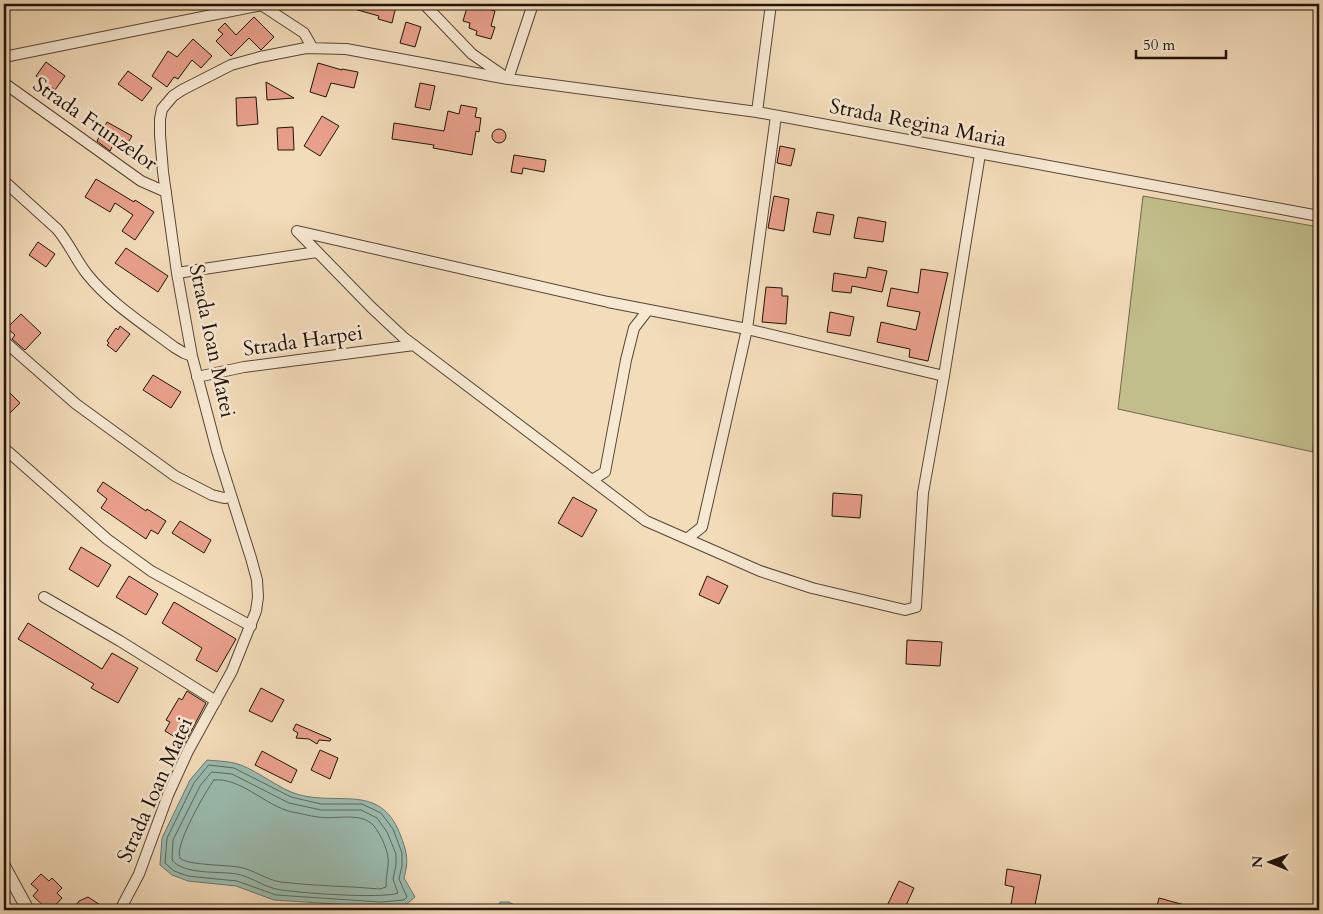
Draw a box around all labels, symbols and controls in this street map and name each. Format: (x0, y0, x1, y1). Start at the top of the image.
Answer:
scale bar (1136, 28, 1226, 60)
text: 50 m (1143, 35, 1175, 55)
street label: Strada Frunzelor (27, 70, 163, 178)
street label: Strada Regina Maria (827, 92, 1009, 154)
street label: Strada Ioan Matei (182, 262, 242, 420)
street label: Strada Harpei (241, 318, 365, 364)
street label: Strada Ioan Matei (110, 713, 200, 867)
north arrow (1246, 836, 1296, 886)
text: N (1248, 856, 1267, 868)

